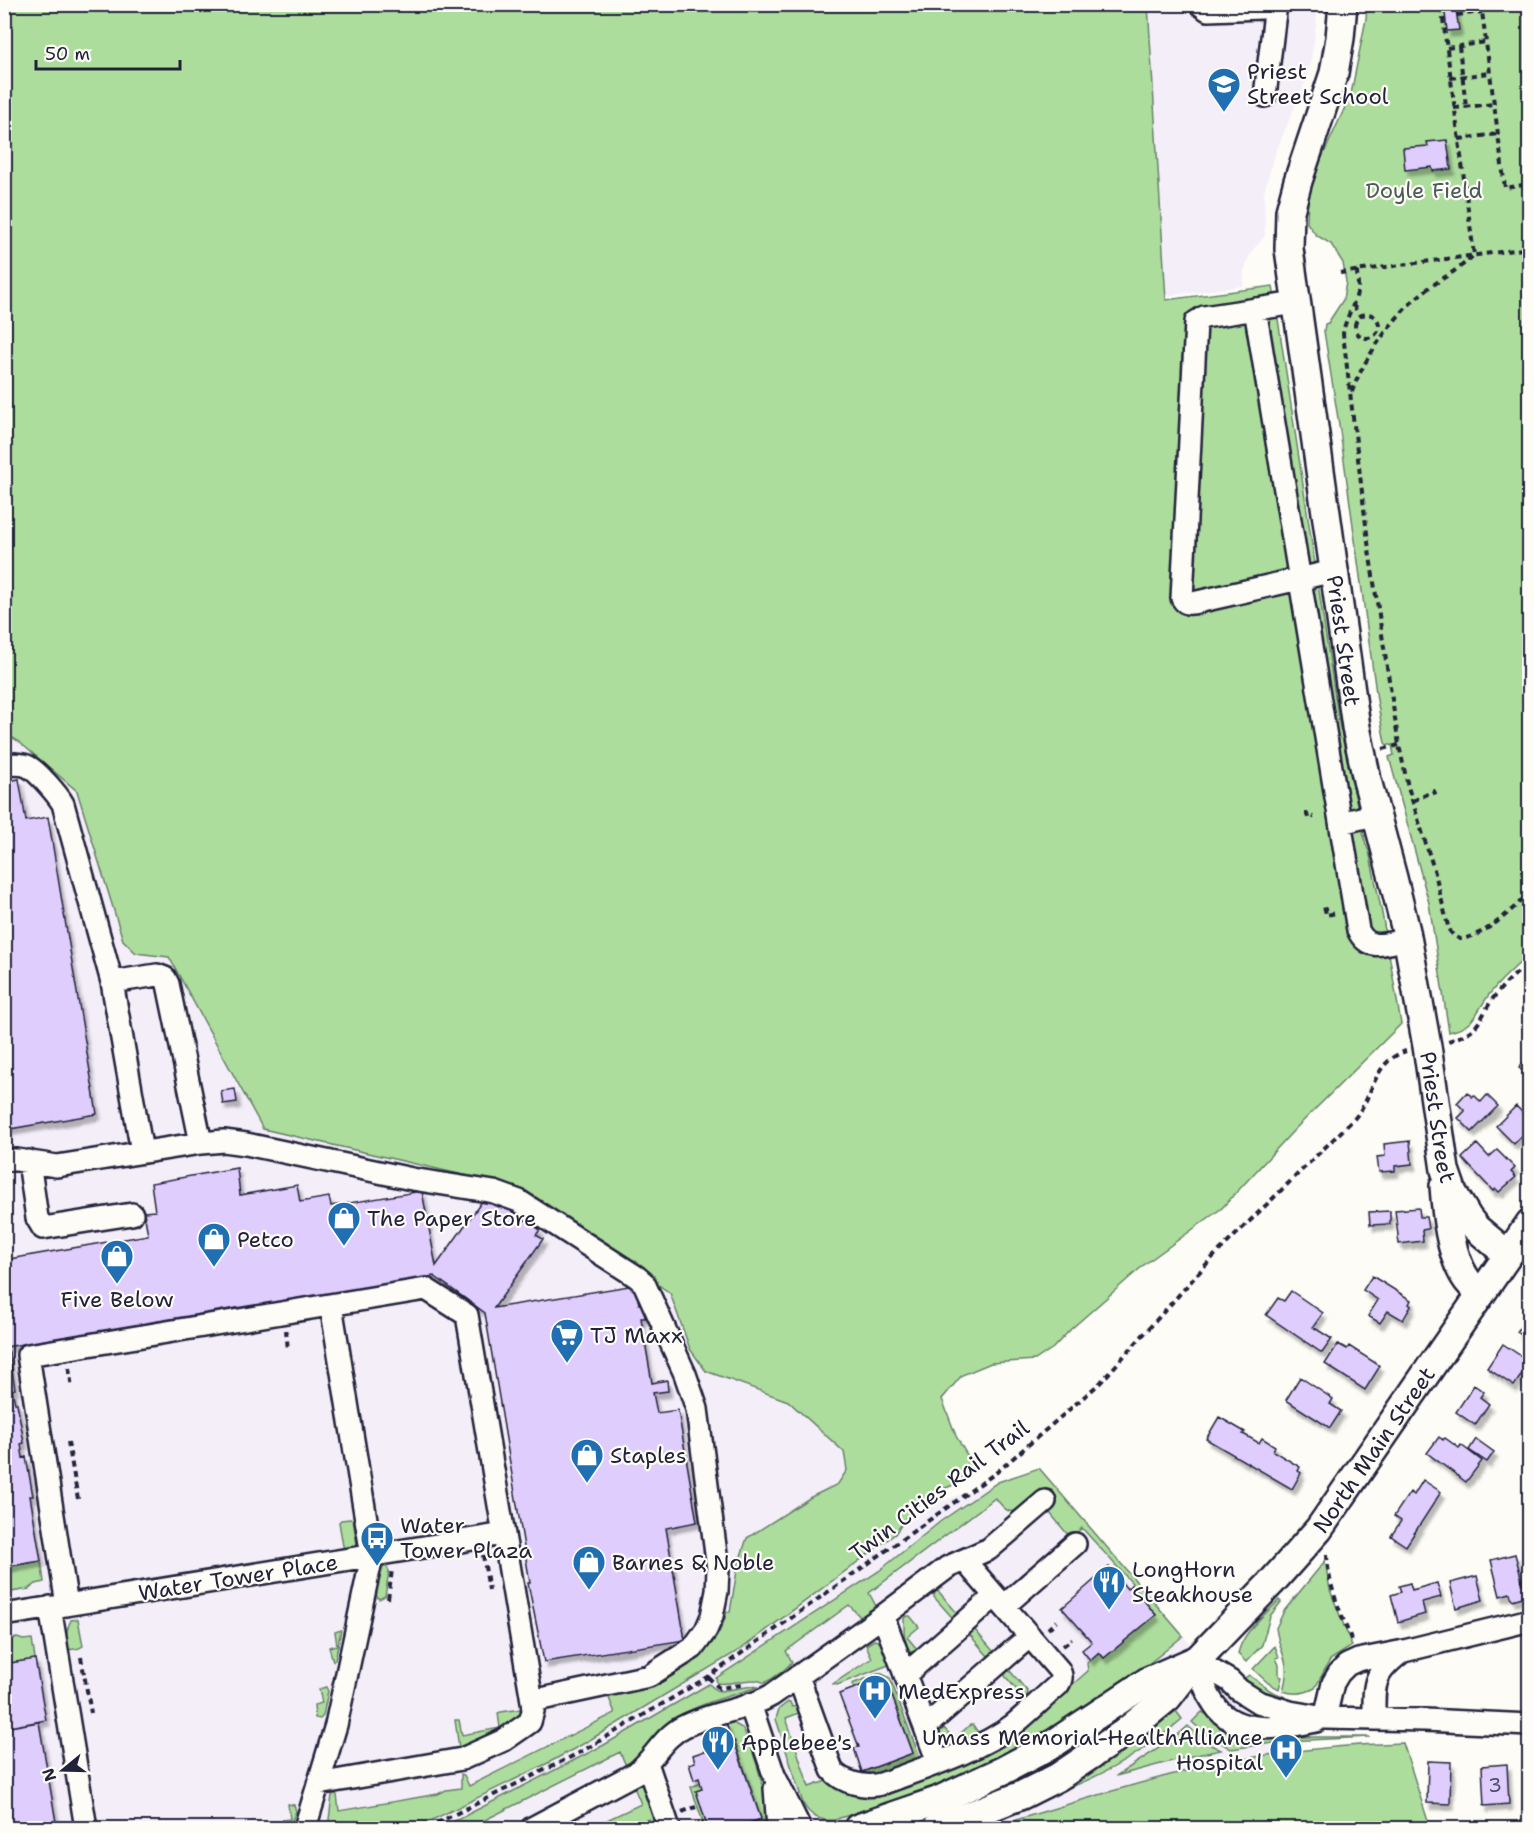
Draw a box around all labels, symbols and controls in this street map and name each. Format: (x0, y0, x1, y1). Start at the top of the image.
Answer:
scale bar (36, 33, 180, 71)
text: 50 m (45, 42, 90, 66)
place label: Priest Street School (1247, 57, 1389, 111)
school or university icon: Priest Street School (1206, 66, 1242, 113)
park label: Doyle Field (1366, 176, 1483, 205)
street label: Priest Street (1320, 573, 1367, 708)
street label: Priest Street (1413, 1049, 1462, 1187)
shop icon: The Paper Store (326, 1200, 362, 1247)
place label: The Paper Store (367, 1204, 536, 1233)
shop icon: Petco (196, 1221, 232, 1268)
place label: Petco (237, 1225, 294, 1254)
shop icon: Five Below (99, 1238, 135, 1285)
place label: Five Below (60, 1285, 174, 1314)
supermarket icon: TJ Maxx (549, 1317, 585, 1364)
place label: TJ Maxx (590, 1321, 683, 1350)
street label: North Main Street (1306, 1361, 1442, 1539)
street label: Twin Cities Rail Trail (844, 1413, 1035, 1567)
shop icon: Staples (569, 1437, 605, 1484)
place label: Staples (610, 1441, 687, 1470)
place label: Water Tower Plaza (400, 1511, 532, 1565)
bus stop icon: Water Tower Plaza (359, 1520, 395, 1567)
shop icon: Barnes & Noble (571, 1544, 607, 1591)
street label: Water Tower Place (136, 1547, 340, 1608)
place label: Barnes & Noble (612, 1548, 774, 1577)
place label: LongHorn Steakhouse (1132, 1555, 1253, 1609)
restaurant icon: LongHorn Steakhouse (1091, 1564, 1127, 1611)
hospital icon: MedExpress (857, 1673, 893, 1720)
place label: MedExpress (898, 1677, 1025, 1706)
place label: Umass Memorial-HealthAlliance Hospital (922, 1723, 1263, 1777)
restaurant icon: Applebee's (700, 1724, 736, 1771)
place label: Applebee's (741, 1728, 852, 1757)
hospital icon: Umass Memorial-HealthAlliance Hospital (1268, 1732, 1304, 1779)
north arrow (33, 1740, 93, 1800)
text: N (37, 1765, 61, 1784)
house number: 3 (1488, 1772, 1502, 1798)

